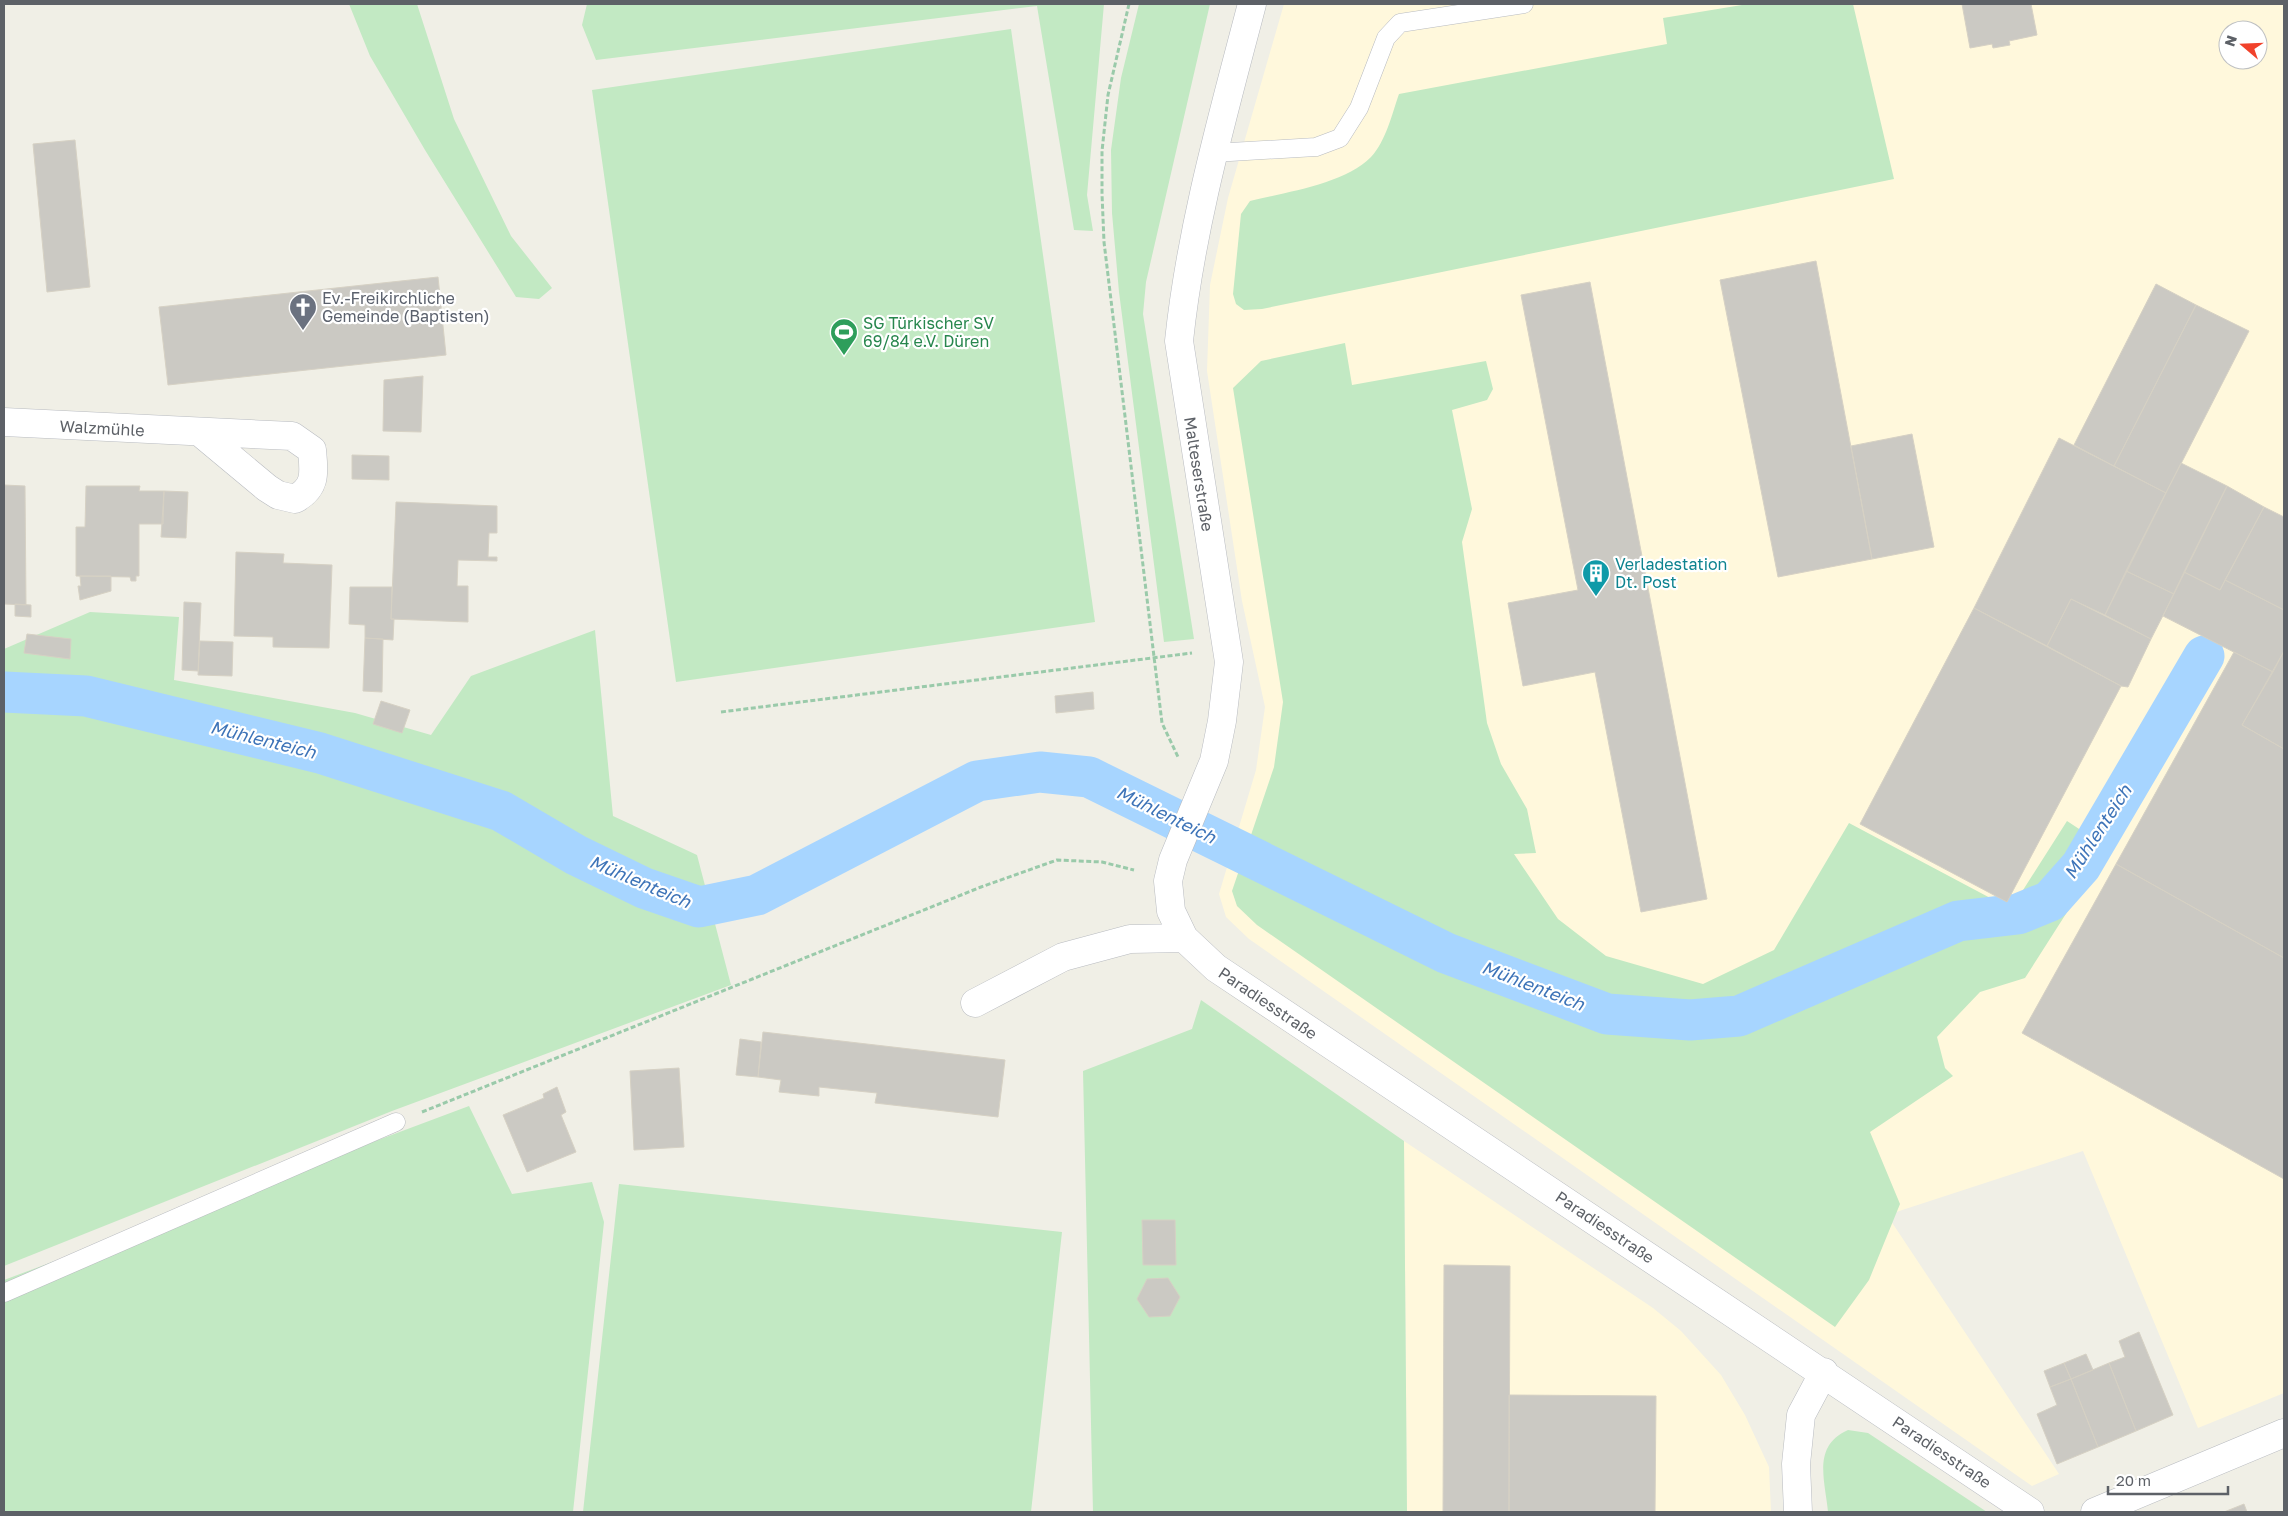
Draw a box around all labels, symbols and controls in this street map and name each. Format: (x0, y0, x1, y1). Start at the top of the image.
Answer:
north arrow (2218, 20, 2268, 70)
text: N (2220, 33, 2240, 48)
place label: Ev.-Freikirchliche Gemeinde (Baptisten) (322, 288, 490, 326)
church icon: Ev.-Freikirchliche Gemeinde (Baptisten) (288, 292, 318, 331)
place label: SG Türkischer SV 69/84 e.V. Düren (863, 313, 994, 351)
sports icon: SG Türkischer SV 69/84 e.V. Düren (829, 317, 859, 356)
street label: Malteserstraße (1180, 415, 1218, 533)
street label: Walzmühle (59, 416, 145, 440)
place label: Verladestation Dt. Post (1615, 554, 1727, 592)
building icon: Verladestation Dt. Post (1581, 558, 1611, 597)
water label: Mühlenteich (208, 715, 319, 763)
water label: Mühlenteich (2059, 780, 2136, 883)
water label: Mühlenteich (1113, 781, 1220, 848)
water label: Mühlenteich (587, 850, 695, 913)
water label: Mühlenteich (1479, 955, 1588, 1015)
street label: Paradiesstraße (1215, 963, 1321, 1043)
street label: Paradiesstraße (1552, 1187, 1658, 1267)
street label: Paradiesstraße (1889, 1412, 1995, 1492)
scale bar (2108, 1464, 2228, 1496)
text: 20 m (2116, 1471, 2151, 1489)

